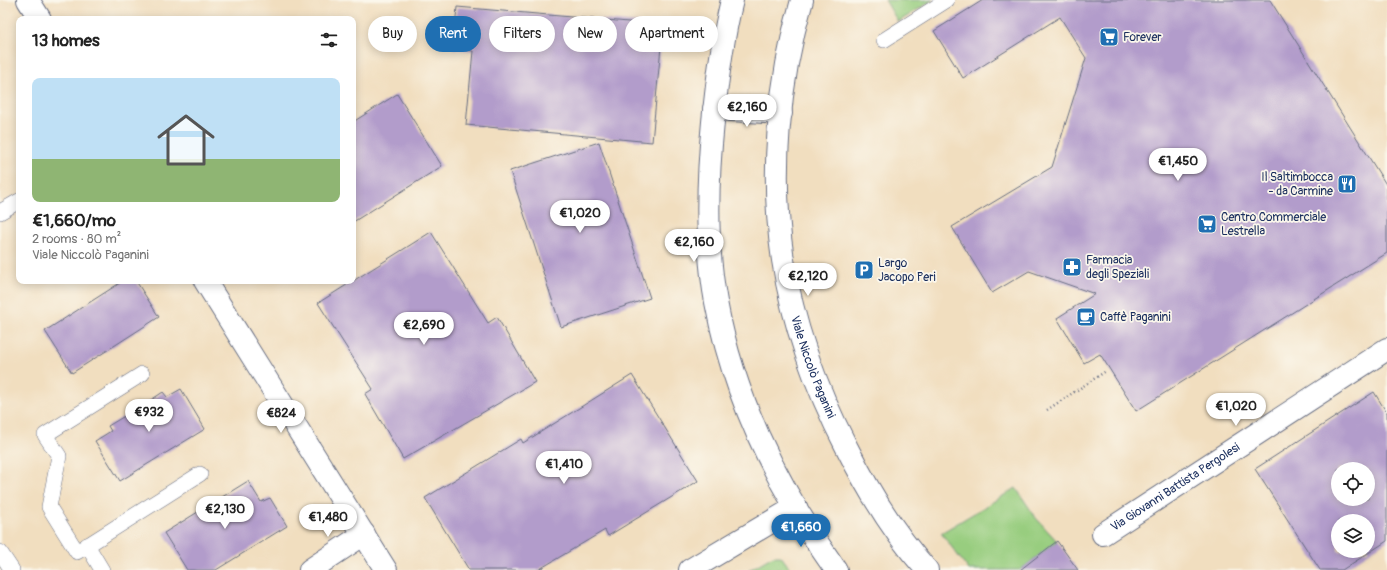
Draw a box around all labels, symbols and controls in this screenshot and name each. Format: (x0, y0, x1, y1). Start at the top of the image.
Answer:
chip: Buy (368, 16, 417, 52)
chip: Rent (425, 16, 481, 52)
chip: Filters (489, 16, 555, 52)
chip: New (563, 16, 617, 52)
chip: Apartment (625, 16, 718, 52)
supermarket icon: Forever (1098, 26, 1120, 48)
icon: filters (318, 29, 340, 51)
text: 13 homes (32, 30, 100, 51)
place label: Forever (1123, 30, 1162, 45)
pin: €2,160 (714, 94, 780, 128)
text: €2,160 (727, 99, 767, 115)
icon: home (150, 104, 222, 176)
pin: €1,450 (1145, 148, 1211, 182)
text: €1,450 (1158, 153, 1198, 169)
place label: Il Saltimbocca - da Carmine (1261, 170, 1333, 199)
restaurant icon: Il Saltimbocca - da Carmine (1336, 173, 1358, 195)
pin: €1,020 (547, 200, 613, 234)
text: €1,020 (559, 205, 601, 221)
text: €1,660/mo (32, 210, 116, 231)
place label: Centro Commerciale Lestrella (1221, 210, 1326, 239)
supermarket icon: Centro Commerciale Lestrella (1196, 213, 1218, 235)
pin: €2,160 (661, 229, 727, 263)
text: 2 rooms · 80 m² (32, 231, 121, 247)
text: €2,160 (674, 234, 714, 250)
text: Viale Niccolò Paganini (32, 247, 149, 263)
place label: Farmacia degli Speziali (1086, 253, 1149, 282)
place label: Largo Jacopo Peri (878, 256, 936, 285)
pharmacy icon: Farmacia degli Speziali (1061, 256, 1083, 278)
parking icon: Largo Jacopo Peri (853, 259, 875, 281)
pin: €2,120 (775, 263, 841, 297)
text: €2,120 (788, 268, 828, 284)
cafe icon: Caffè Paganini (1075, 306, 1097, 328)
place label: Caffè Paganini (1100, 310, 1171, 325)
pin: €2,690 (391, 312, 457, 346)
street label: Viale Niccolò Paganini (788, 314, 839, 421)
text: €2,690 (403, 317, 445, 333)
pin: €1,020 (1203, 393, 1269, 427)
text: €1,020 (1215, 398, 1257, 414)
pin: €932 (125, 399, 173, 433)
pin: €824 (257, 400, 305, 434)
text: €932 (134, 404, 164, 420)
text: €824 (266, 405, 296, 421)
street label: Via Giovanni Battista Pergolesi (1108, 440, 1242, 535)
pin: €1,410 (531, 451, 597, 485)
text: €1,410 (545, 456, 583, 472)
map controls (1331, 462, 1375, 558)
button: locate (1331, 462, 1375, 506)
pin: €2,130 (192, 496, 258, 530)
text: €2,130 (205, 501, 245, 517)
pin: €1,480 (295, 504, 361, 538)
text: €1,480 (308, 509, 348, 525)
pin: €1,660 (768, 514, 834, 548)
button: layers (1331, 514, 1375, 558)
text: €1,660 (781, 519, 821, 535)

